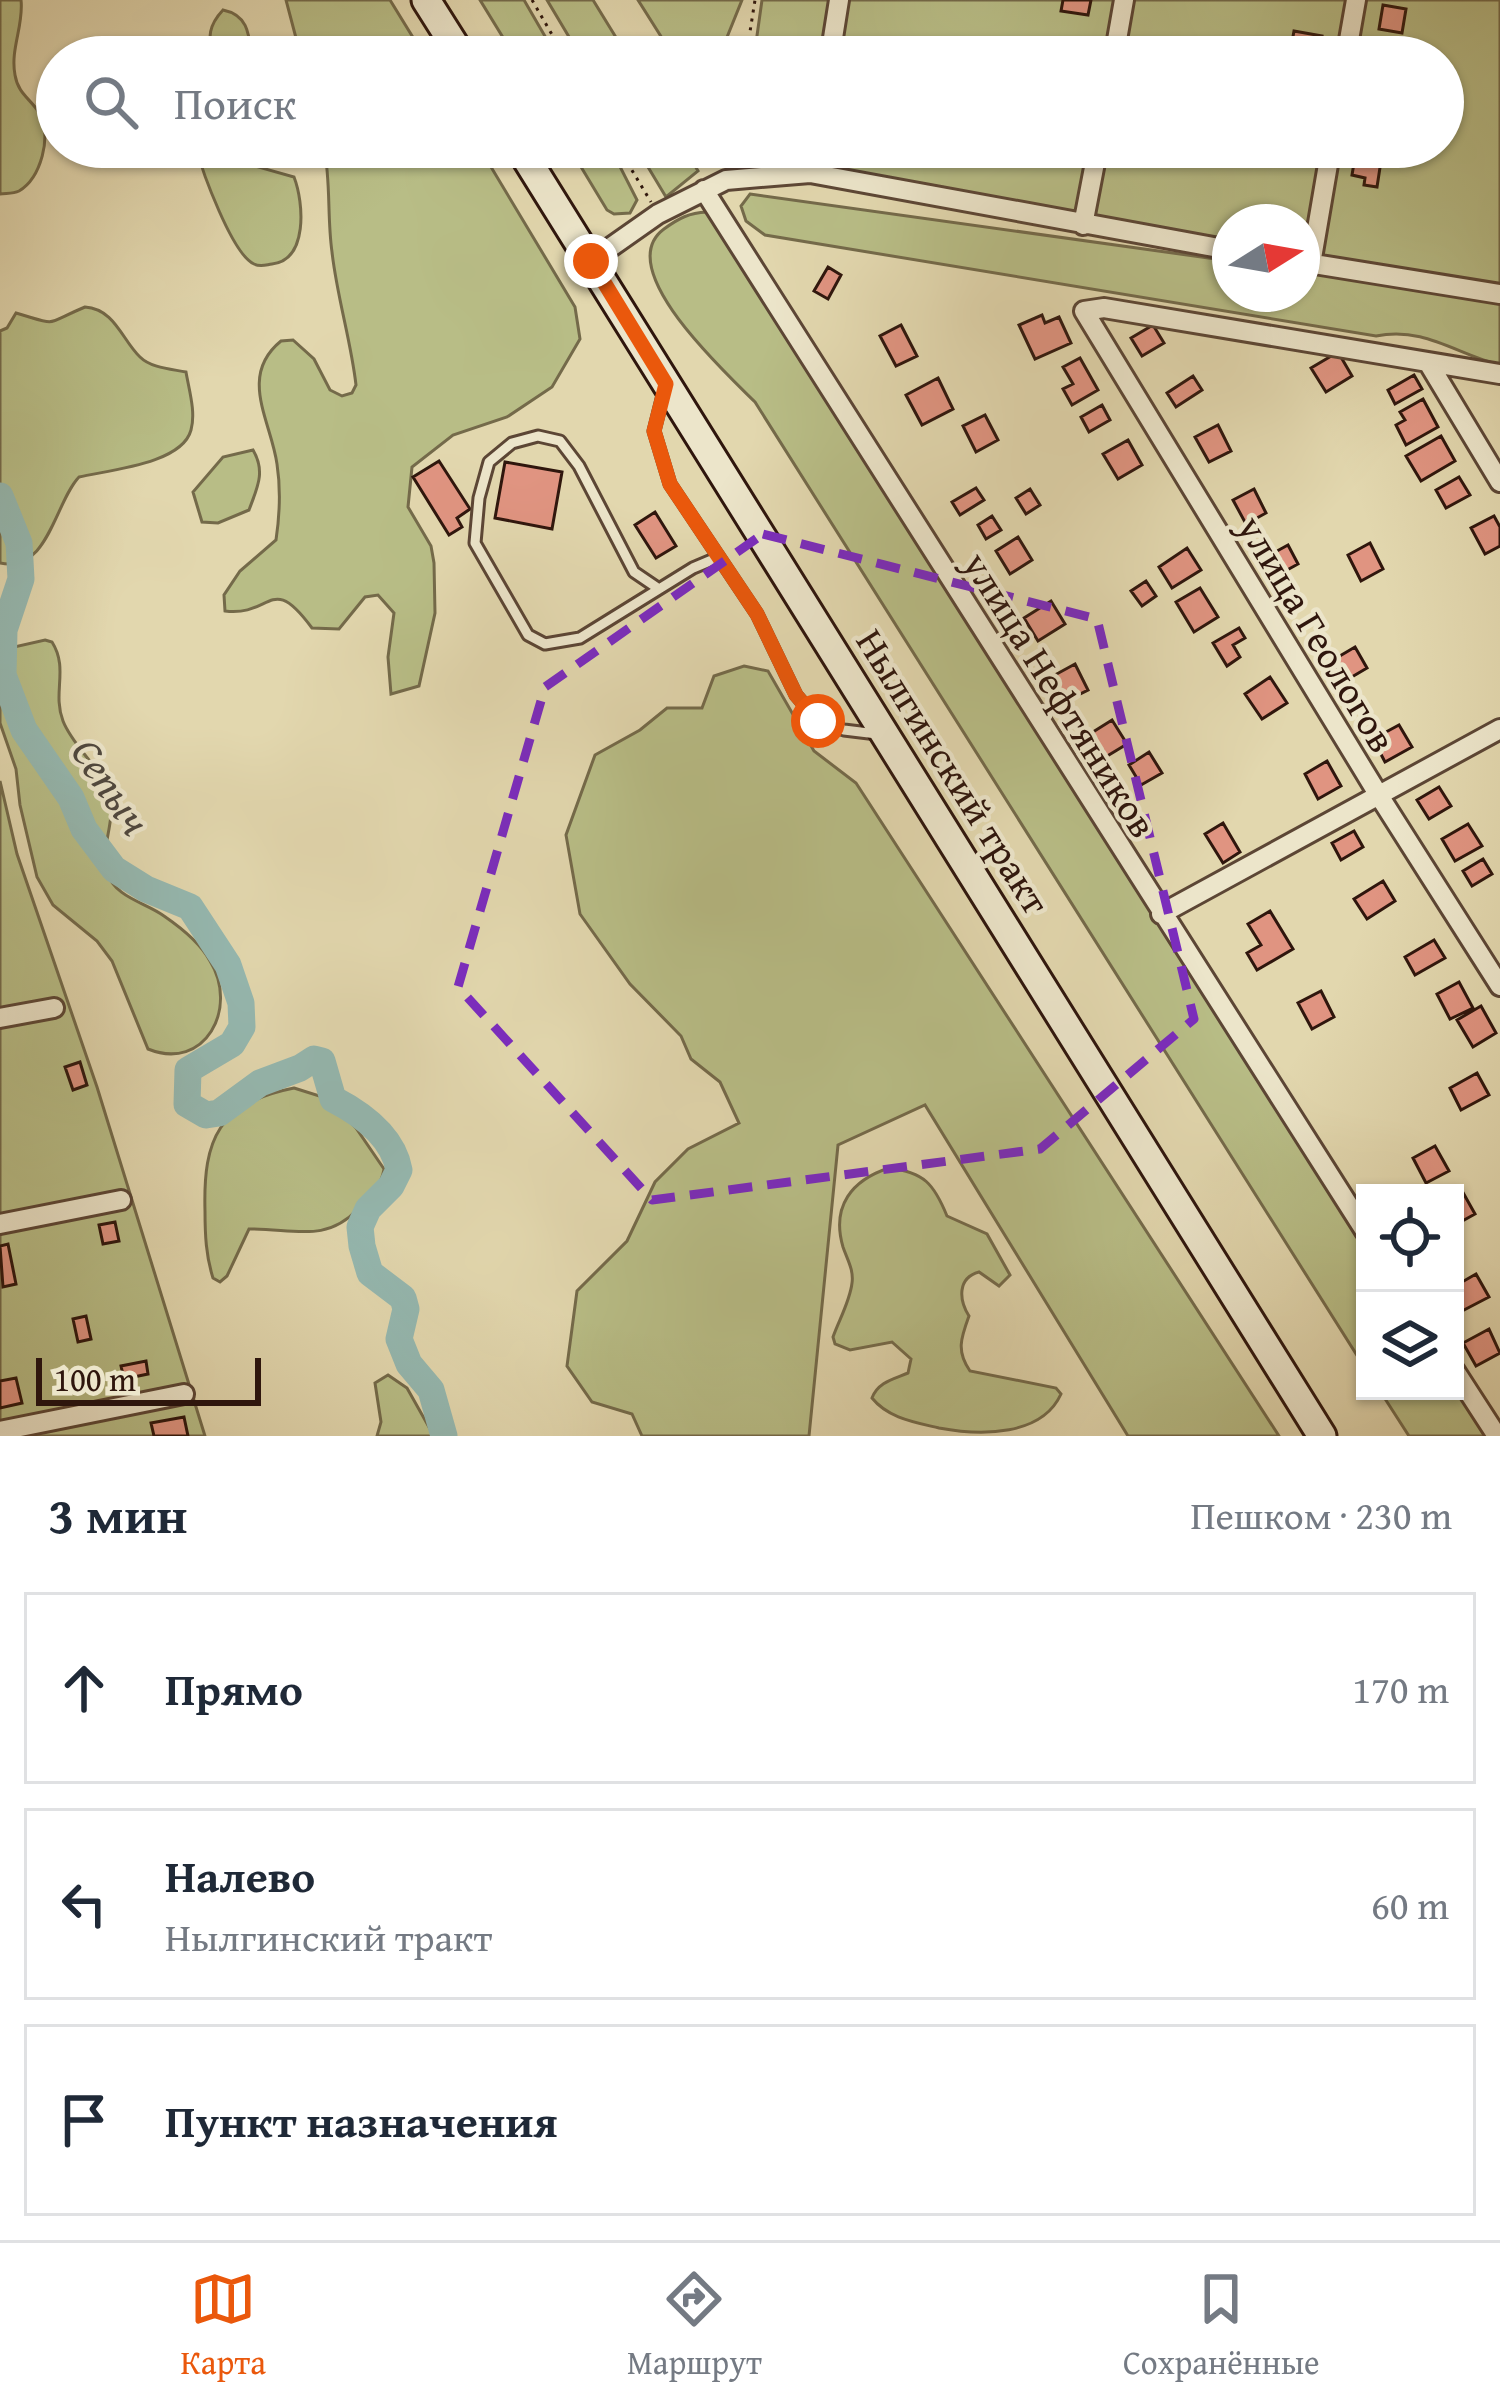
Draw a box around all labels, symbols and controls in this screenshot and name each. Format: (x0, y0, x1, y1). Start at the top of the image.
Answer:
search box (36, 36, 1464, 168)
icon: search (78, 69, 144, 135)
text: Поиск (174, 70, 296, 135)
north arrow (1212, 204, 1320, 312)
route end (564, 234, 618, 288)
street label: улица Геологов (1224, 503, 1411, 762)
street label: улица Нефтяников (949, 539, 1172, 848)
street label: Нылгинский тракт (843, 617, 1065, 925)
route start (791, 694, 845, 748)
water label: Сепыч (57, 725, 167, 847)
map controls (1356, 1184, 1464, 1400)
button: locate (1356, 1184, 1464, 1292)
button: layers (1356, 1292, 1464, 1400)
scale bar (36, 1352, 261, 1405)
text: 100 m (54, 1355, 136, 1403)
text: 3 мин (48, 1477, 187, 1552)
text: Пешком · 230 m (1190, 1486, 1452, 1543)
icon: ahead (51, 1655, 117, 1721)
text: Прямо (165, 1656, 303, 1721)
text: 170 m (1352, 1660, 1449, 1717)
text: Налево (165, 1843, 315, 1908)
icon: left (51, 1871, 117, 1937)
text: 60 m (1371, 1876, 1449, 1933)
text: Нылгинский тракт (165, 1908, 492, 1965)
icon: arrive (51, 2087, 117, 2153)
text: Пункт назначения (165, 2088, 558, 2153)
tab: Карта (181, 2266, 266, 2386)
tab: Маршрут (627, 2266, 762, 2386)
tab: Сохранённые (1123, 2266, 1320, 2386)

